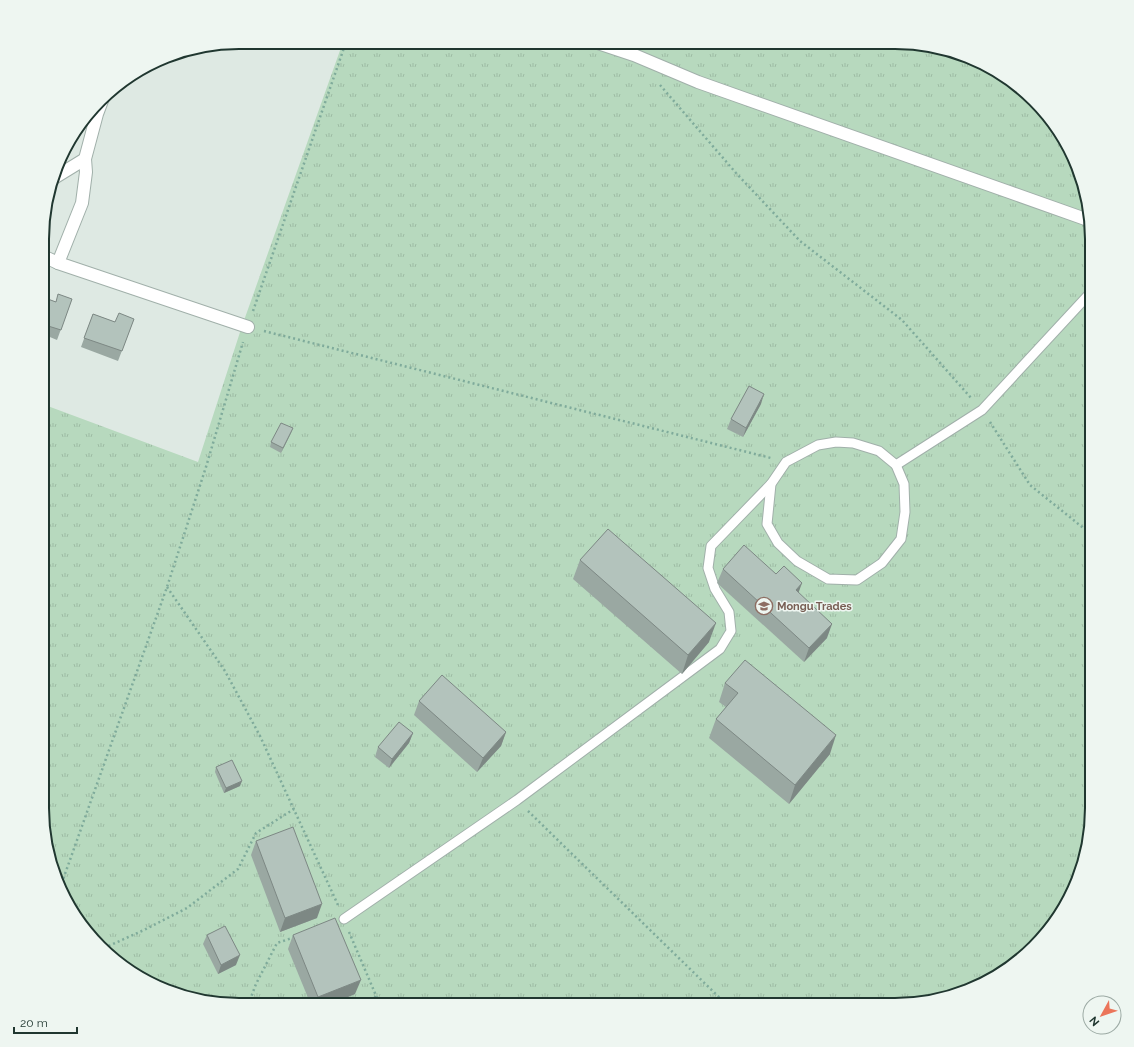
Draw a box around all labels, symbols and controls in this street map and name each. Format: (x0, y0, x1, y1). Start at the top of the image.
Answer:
school or university icon: Mongu Trades (754, 596, 774, 616)
place label: Mongu Trades (777, 600, 852, 613)
north arrow (1082, 995, 1122, 1035)
scale bar (14, 1009, 77, 1035)
text: N (1087, 1014, 1102, 1029)
text: 20 m (20, 1016, 48, 1030)

